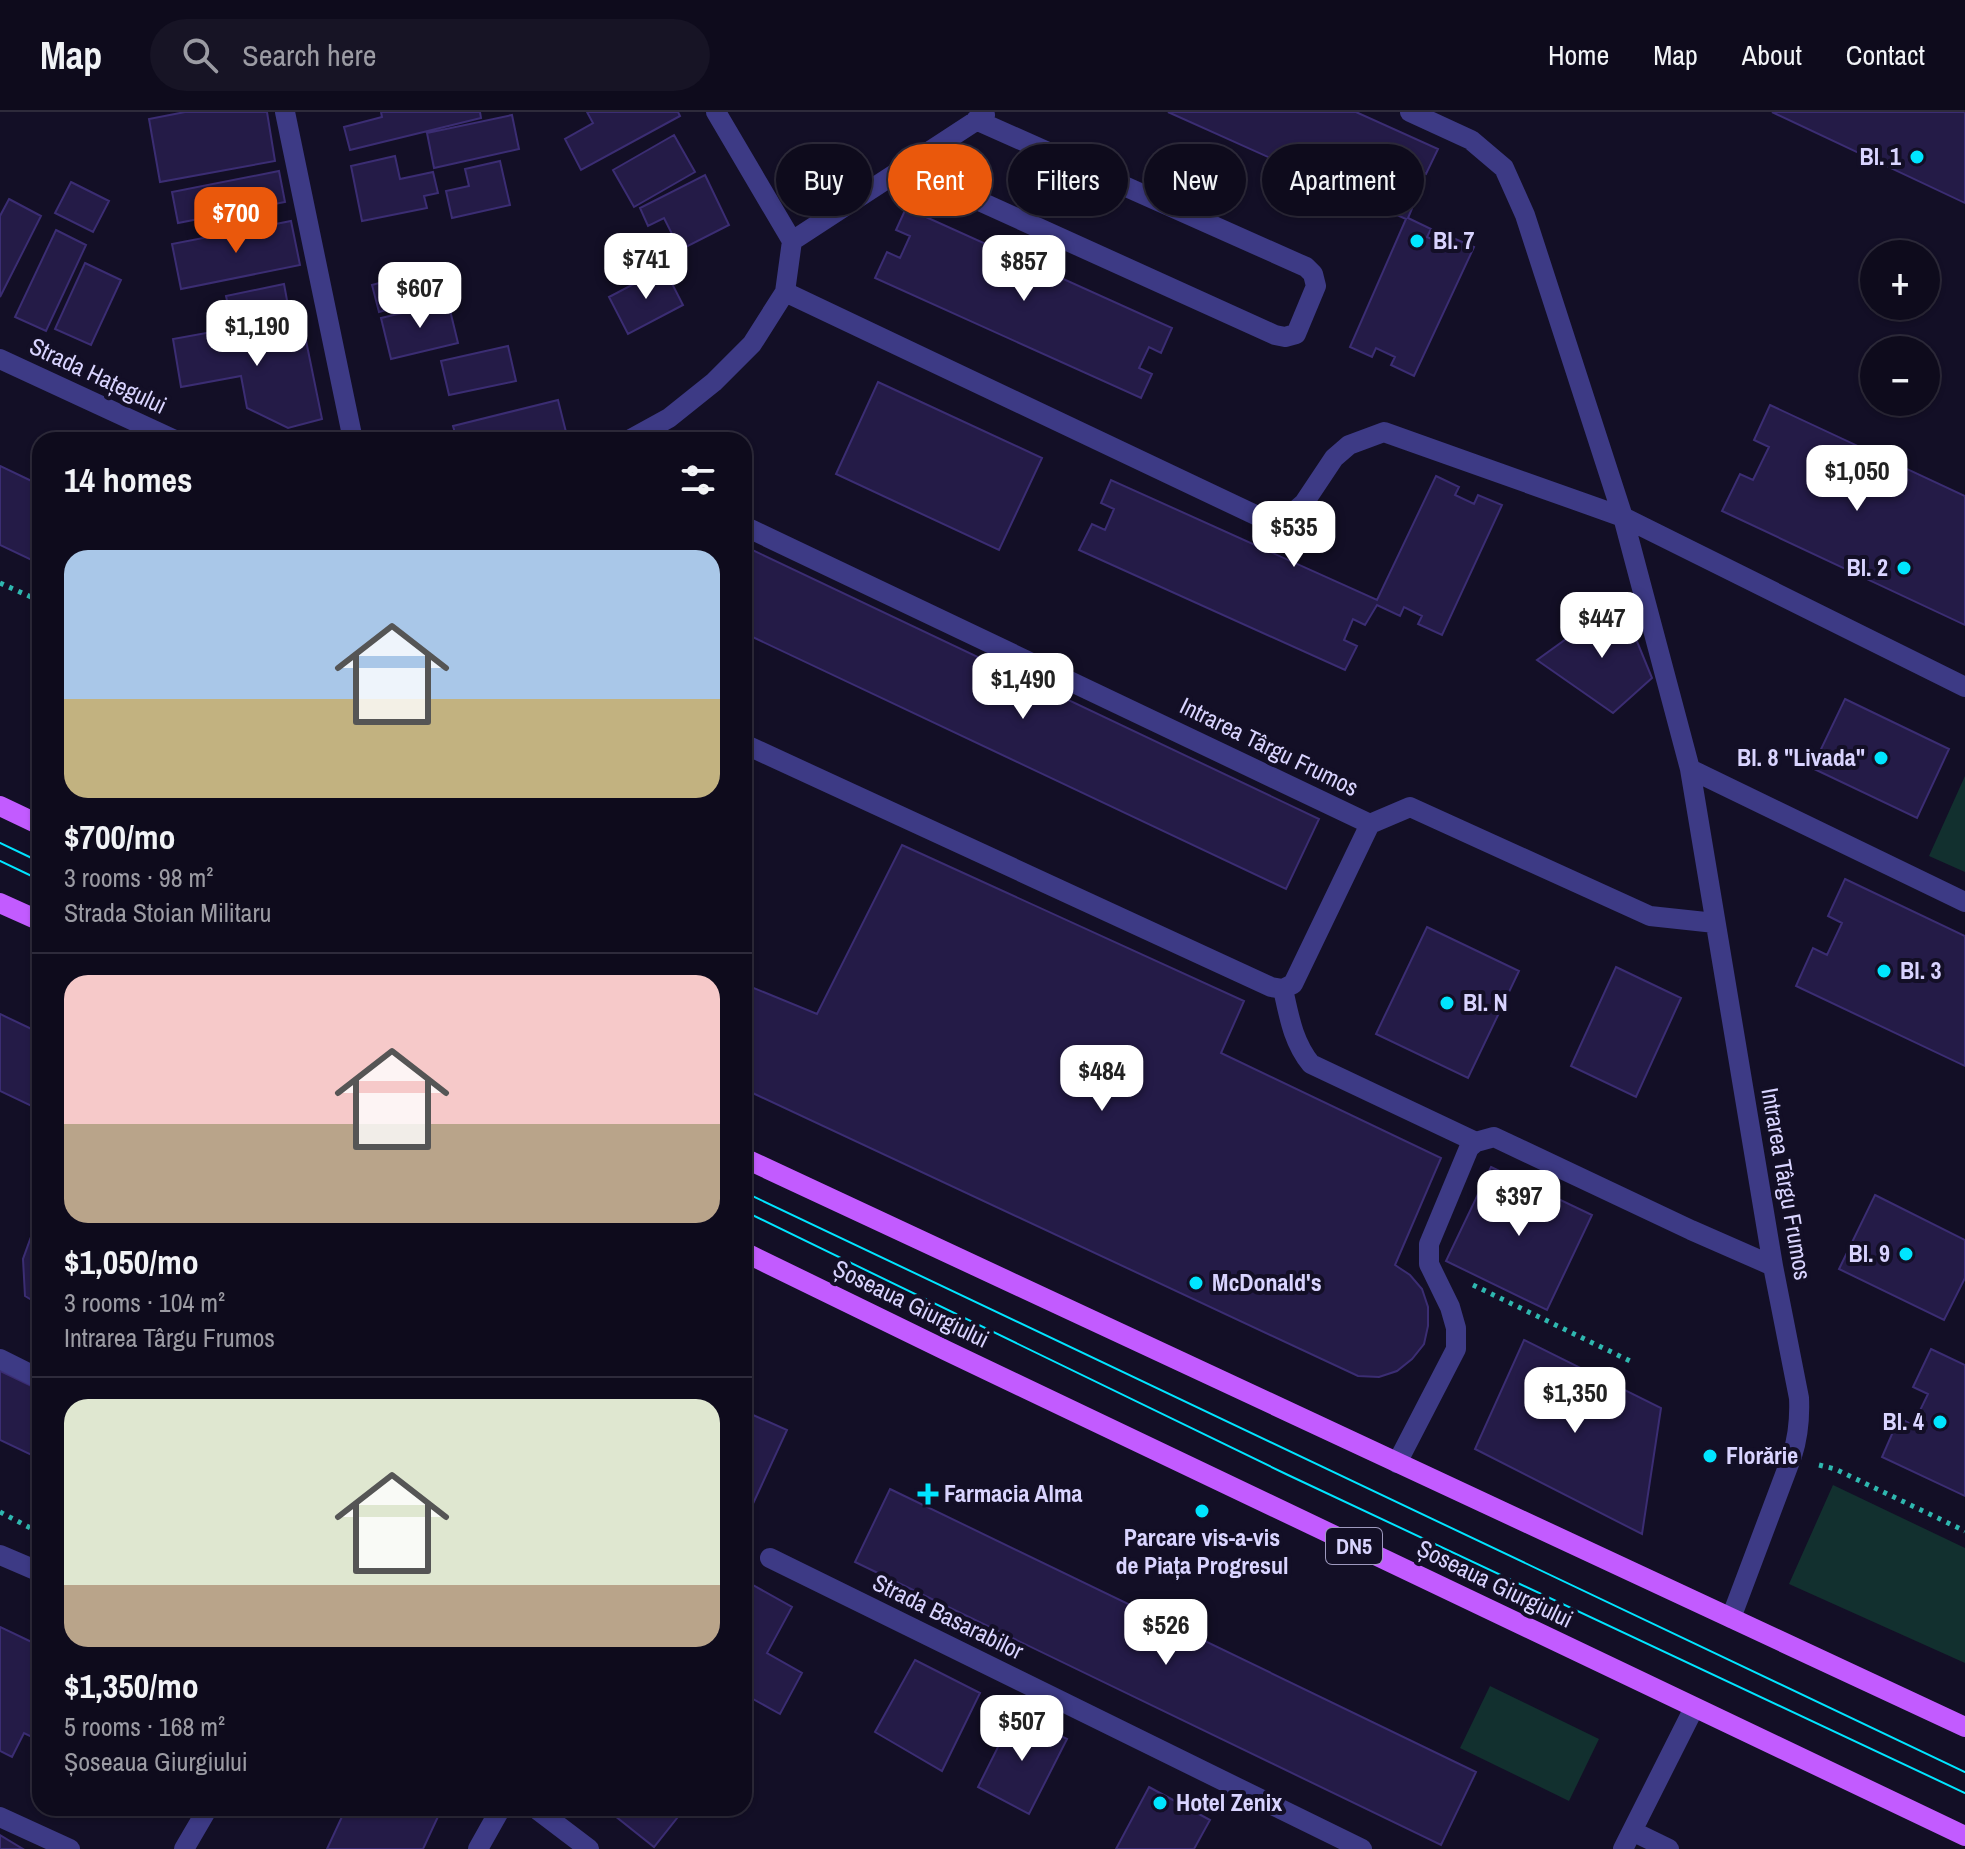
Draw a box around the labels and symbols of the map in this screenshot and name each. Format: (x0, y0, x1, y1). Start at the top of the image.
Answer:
place label: Bl. 1 (1859, 140, 1901, 172)
marker: Bl. 1 (1908, 148, 1926, 166)
pin: $700 (189, 187, 283, 255)
place label: Bl. 7 (1433, 224, 1475, 256)
marker: Bl. 7 (1408, 232, 1426, 250)
pin: $741 (599, 233, 693, 301)
pin: $857 (977, 235, 1071, 303)
pin: $607 (373, 262, 467, 330)
pin: $1,190 (192, 300, 322, 368)
street label: Strada Hațegului (25, 329, 172, 421)
pin: $1,050 (1792, 445, 1922, 513)
pin: $535 (1247, 501, 1341, 569)
place label: Bl. 2 (1846, 551, 1888, 583)
marker: Bl. 2 (1895, 559, 1913, 577)
pin: $447 (1555, 592, 1649, 660)
pin: $1,490 (958, 653, 1088, 721)
street label: Intrarea Târgu Frumos (1175, 689, 1364, 803)
place label: Bl. 8 "Livada" (1737, 741, 1865, 773)
marker: Bl. 8 "Livada" (1872, 749, 1890, 767)
place label: Bl. 3 (1900, 954, 1942, 986)
marker: Bl. 3 (1875, 962, 1893, 980)
place label: Bl. N (1463, 986, 1508, 1018)
marker: Bl. N (1438, 994, 1456, 1012)
pin: $484 (1055, 1045, 1149, 1113)
street label: Intrarea Târgu Frumos (1754, 1085, 1820, 1283)
pin: $397 (1472, 1170, 1566, 1238)
place label: Bl. 9 (1848, 1237, 1890, 1269)
marker: Bl. 9 (1897, 1245, 1915, 1263)
street label: Șoseaua Giurgiului (828, 1252, 995, 1355)
place label: McDonald's (1212, 1266, 1322, 1298)
marker: McDonald's (1187, 1274, 1205, 1292)
pin: $1,350 (1510, 1367, 1640, 1435)
place label: Bl. 4 (1882, 1405, 1924, 1437)
marker: Bl. 4 (1931, 1413, 1949, 1431)
place label: Florărie (1726, 1439, 1798, 1471)
marker: Florărie (1701, 1447, 1719, 1465)
place label: Farmacia Alma (944, 1477, 1082, 1509)
marker: Farmacia Alma (919, 1485, 937, 1503)
marker: Parcare vis-a-vis de Piața Progresul (1193, 1502, 1211, 1520)
place label: Parcare vis-a-vis de Piața Progresul (1116, 1521, 1288, 1581)
road number: DN5 (1326, 1528, 1382, 1564)
street label: Șoseaua Giurgiului (1412, 1532, 1579, 1635)
street label: Strada Basarabilor (868, 1566, 1030, 1667)
pin: $526 (1119, 1599, 1213, 1667)
pin: $507 (975, 1695, 1069, 1763)
place label: Hotel Zenix (1176, 1786, 1282, 1818)
marker: Hotel Zenix (1151, 1794, 1169, 1812)

